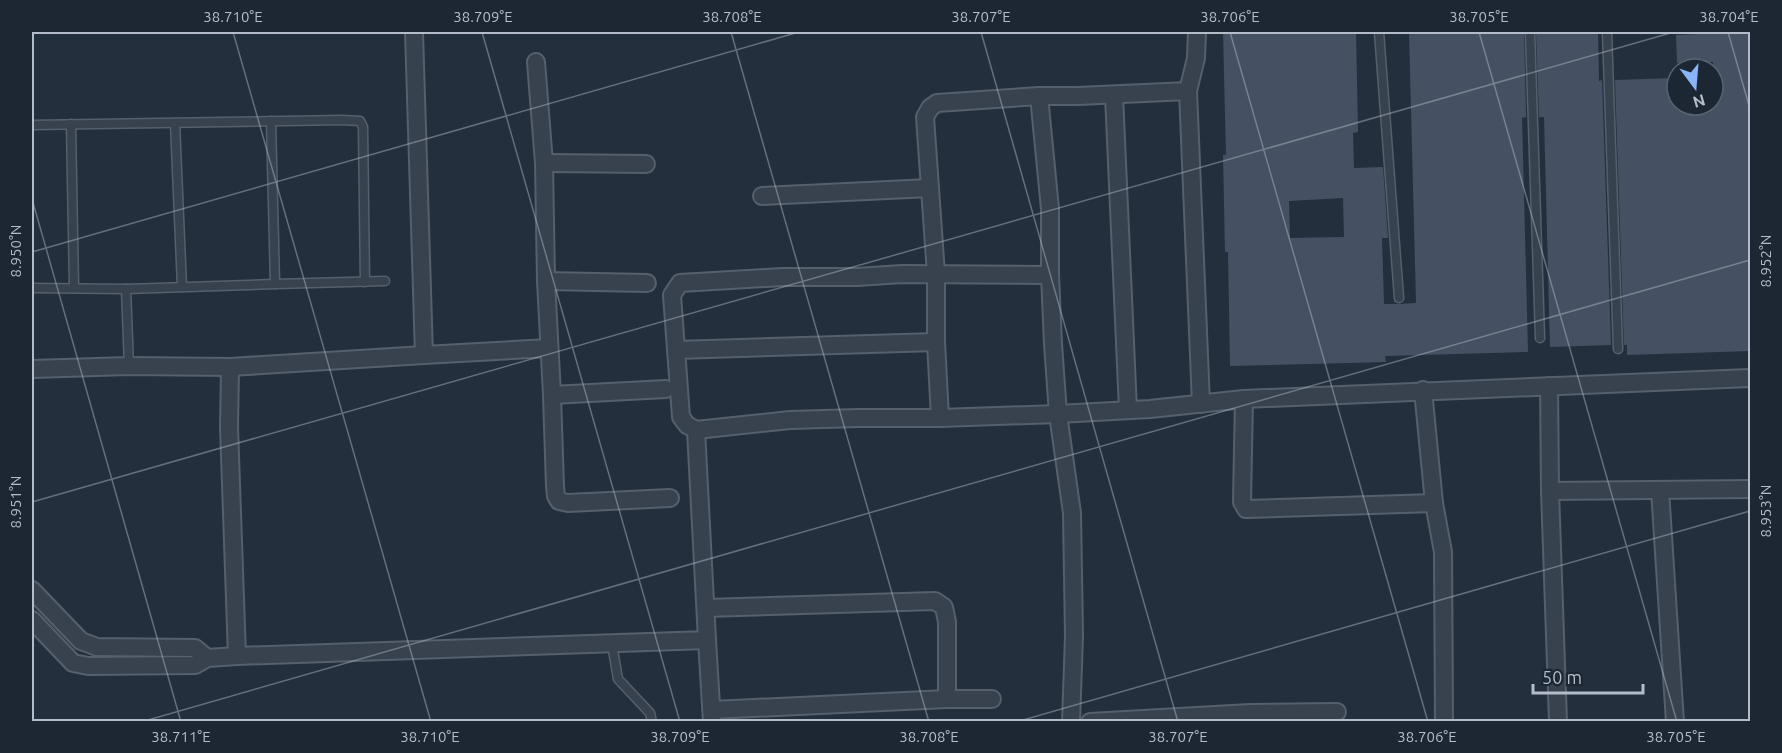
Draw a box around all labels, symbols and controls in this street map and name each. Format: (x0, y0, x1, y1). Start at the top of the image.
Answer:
text: 38.710°E (203, 8, 263, 25)
text: 38.709°E (453, 8, 513, 25)
text: 38.708°E (702, 8, 762, 25)
text: 38.707°E (951, 8, 1011, 25)
text: 38.706°E (1200, 8, 1260, 25)
text: 38.705°E (1449, 8, 1509, 25)
text: 38.704°E (1699, 8, 1759, 25)
north arrow (1665, 57, 1725, 117)
text: N (1691, 91, 1707, 112)
text: 8.950°N (7, 224, 24, 278)
text: 8.952°N (1757, 234, 1774, 288)
text: 8.951°N (7, 475, 24, 529)
text: 8.953°N (1757, 484, 1774, 538)
scale bar (1533, 657, 1642, 695)
text: 50 m (1542, 667, 1582, 687)
text: 38.711°E (151, 728, 211, 745)
text: 38.710°E (400, 728, 460, 745)
text: 38.709°E (650, 728, 710, 745)
text: 38.708°E (899, 728, 959, 745)
text: 38.707°E (1148, 728, 1208, 745)
text: 38.706°E (1397, 728, 1457, 745)
text: 38.705°E (1646, 728, 1706, 745)

